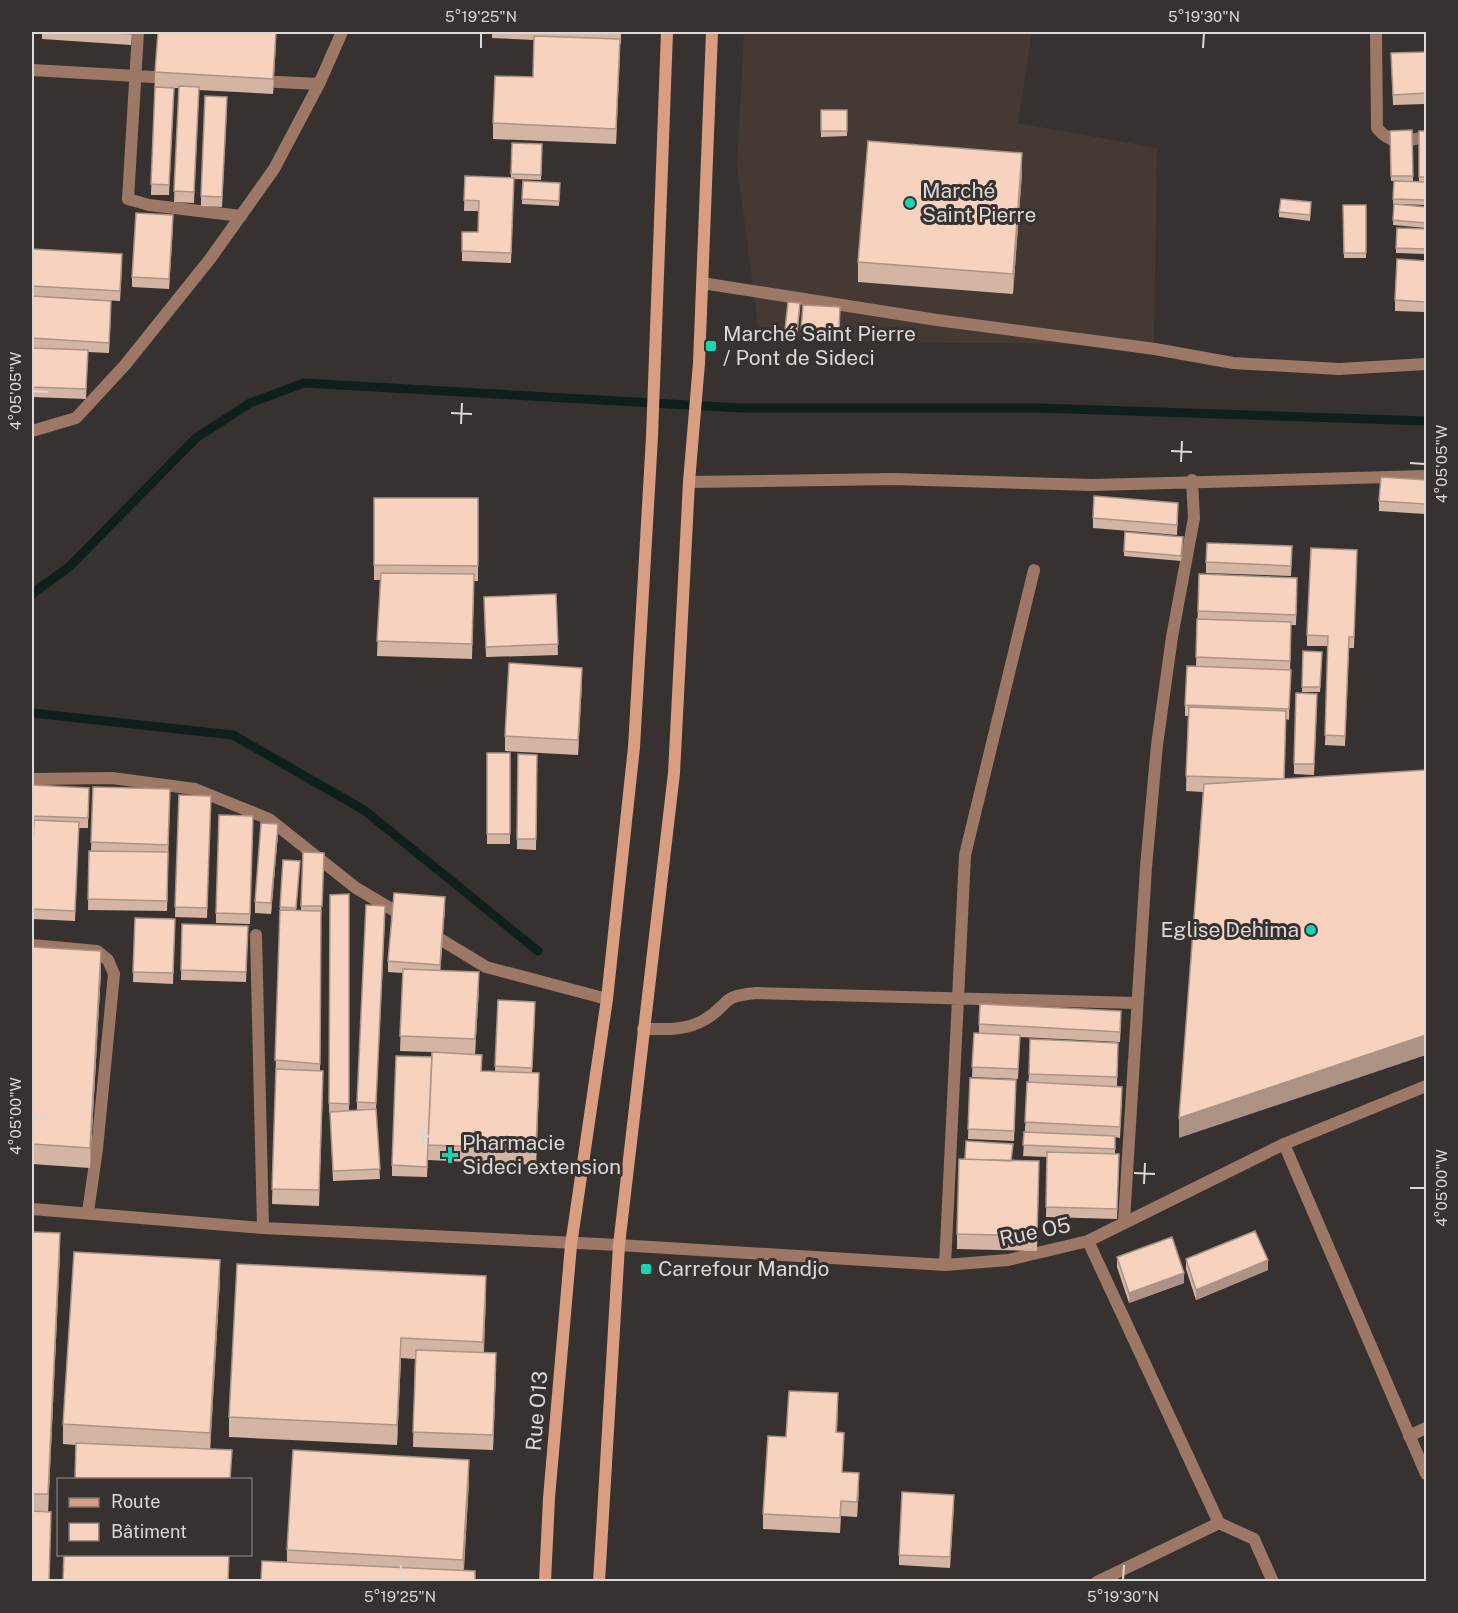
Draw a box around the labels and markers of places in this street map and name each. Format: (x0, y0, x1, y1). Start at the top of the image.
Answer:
place label: Marché Saint Pierre (922, 178, 1037, 227)
marker: Marché Saint Pierre (903, 196, 917, 210)
place label: Marché Saint Pierre / Pont de Sideci (723, 321, 916, 370)
marker: Marché Saint Pierre / Pont de Sideci (704, 339, 718, 353)
place label: Eglise Dehima (1161, 917, 1299, 942)
marker: Eglise Dehima (1304, 923, 1318, 937)
place label: Pharmacie Sideci extension (462, 1130, 621, 1179)
marker: Pharmacie Sideci extension (443, 1148, 457, 1162)
place label: Carrefour Mandjo (658, 1256, 830, 1281)
marker: Carrefour Mandjo (639, 1262, 653, 1276)

